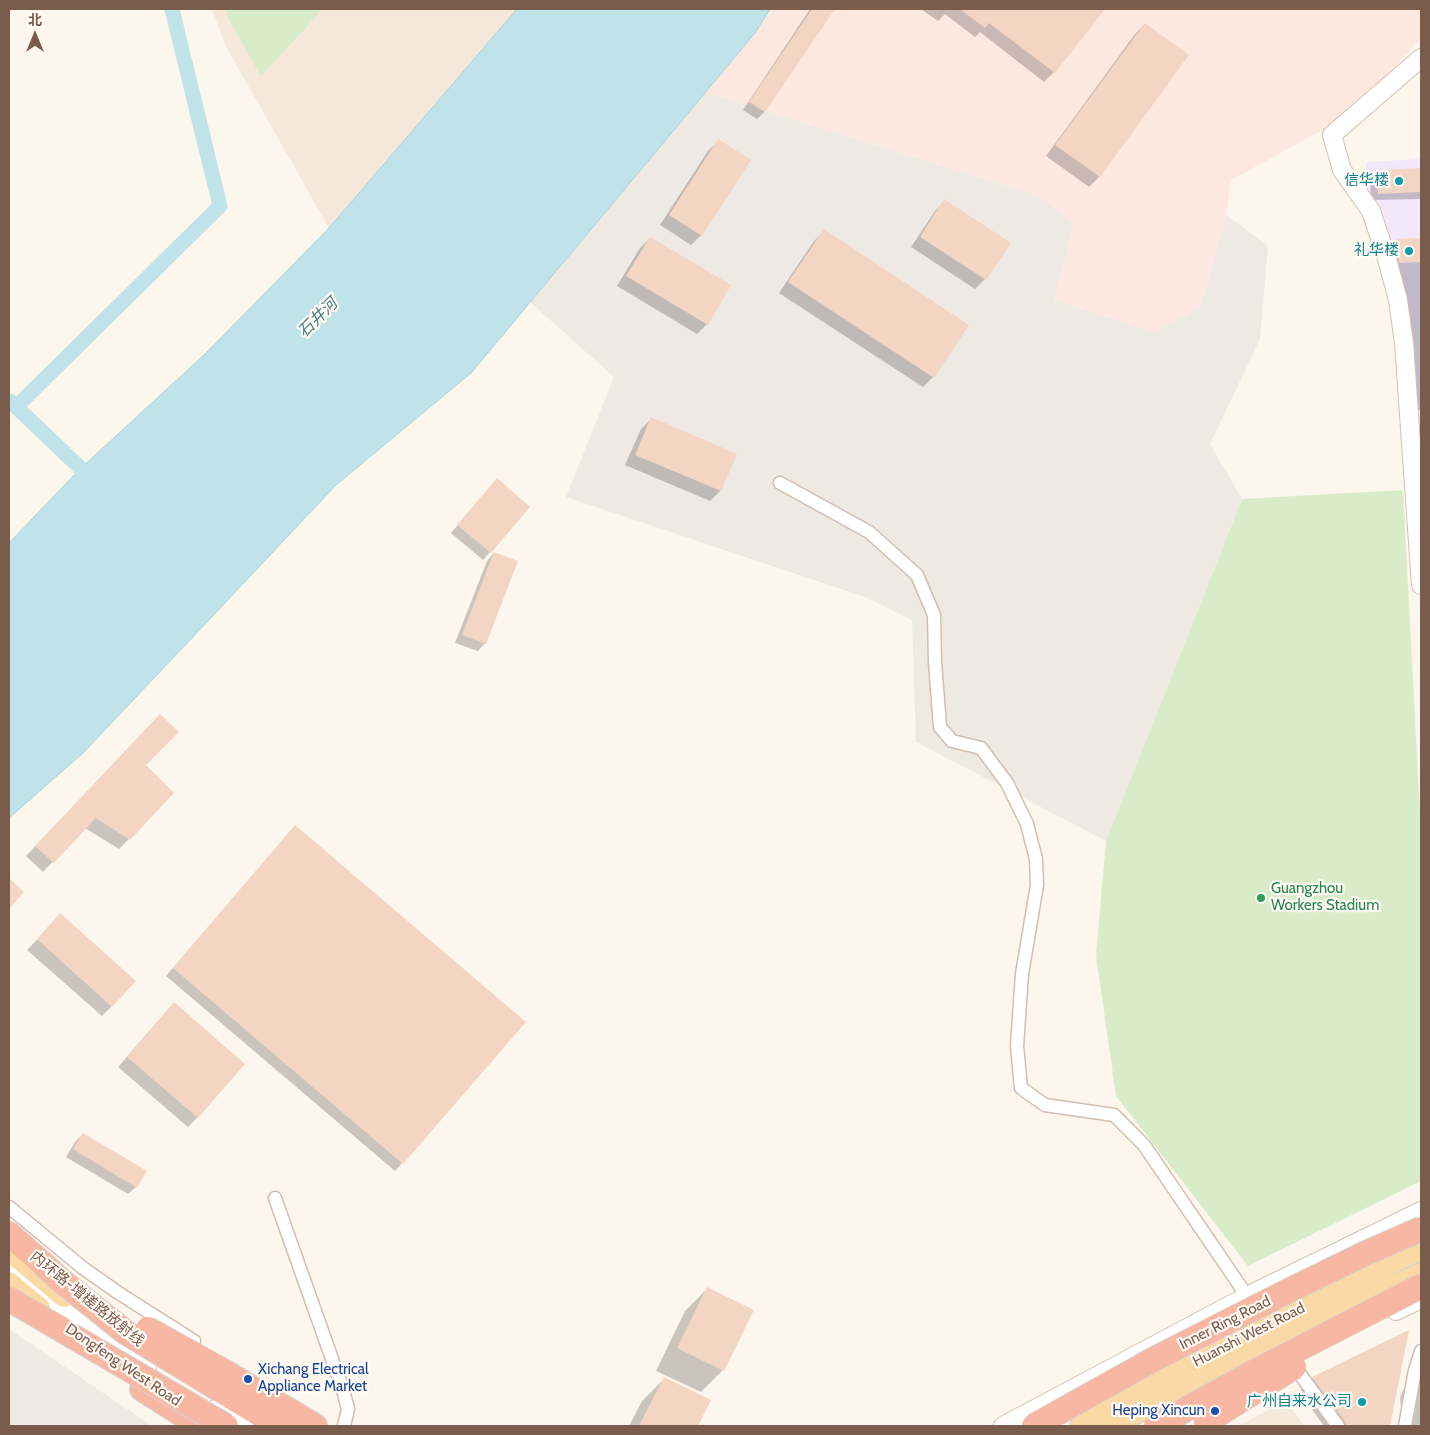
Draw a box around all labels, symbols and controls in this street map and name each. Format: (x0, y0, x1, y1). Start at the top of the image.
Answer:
north arrow (10, 10, 60, 60)
text: 北 (28, 11, 42, 29)
place label: 信华楼 (1344, 172, 1389, 190)
marker: 信华楼 (1393, 175, 1405, 187)
place label: 礼华楼 (1354, 242, 1399, 260)
marker: 礼华楼 (1403, 245, 1415, 257)
water label: 石井河 (294, 294, 342, 342)
place label: Guangzhou Workers Stadium (1271, 880, 1379, 915)
marker: Guangzhou Workers Stadium (1255, 892, 1267, 904)
street label: 内环路-增槎路放射线 (26, 1248, 148, 1350)
street label: Inner Ring Road (1176, 1292, 1274, 1354)
street label: Huanshi West Road (1190, 1299, 1308, 1371)
street label: Dongfeng West Road (62, 1320, 184, 1410)
place label: Xichang Electrical Appliance Market (258, 1361, 369, 1396)
marker: Xichang Electrical Appliance Market (242, 1373, 254, 1385)
place label: 广州自来水公司 (1247, 1393, 1352, 1411)
marker: 广州自来水公司 (1356, 1396, 1368, 1408)
place label: Heping Xincun (1112, 1402, 1205, 1420)
marker: Heping Xincun (1209, 1405, 1221, 1417)

